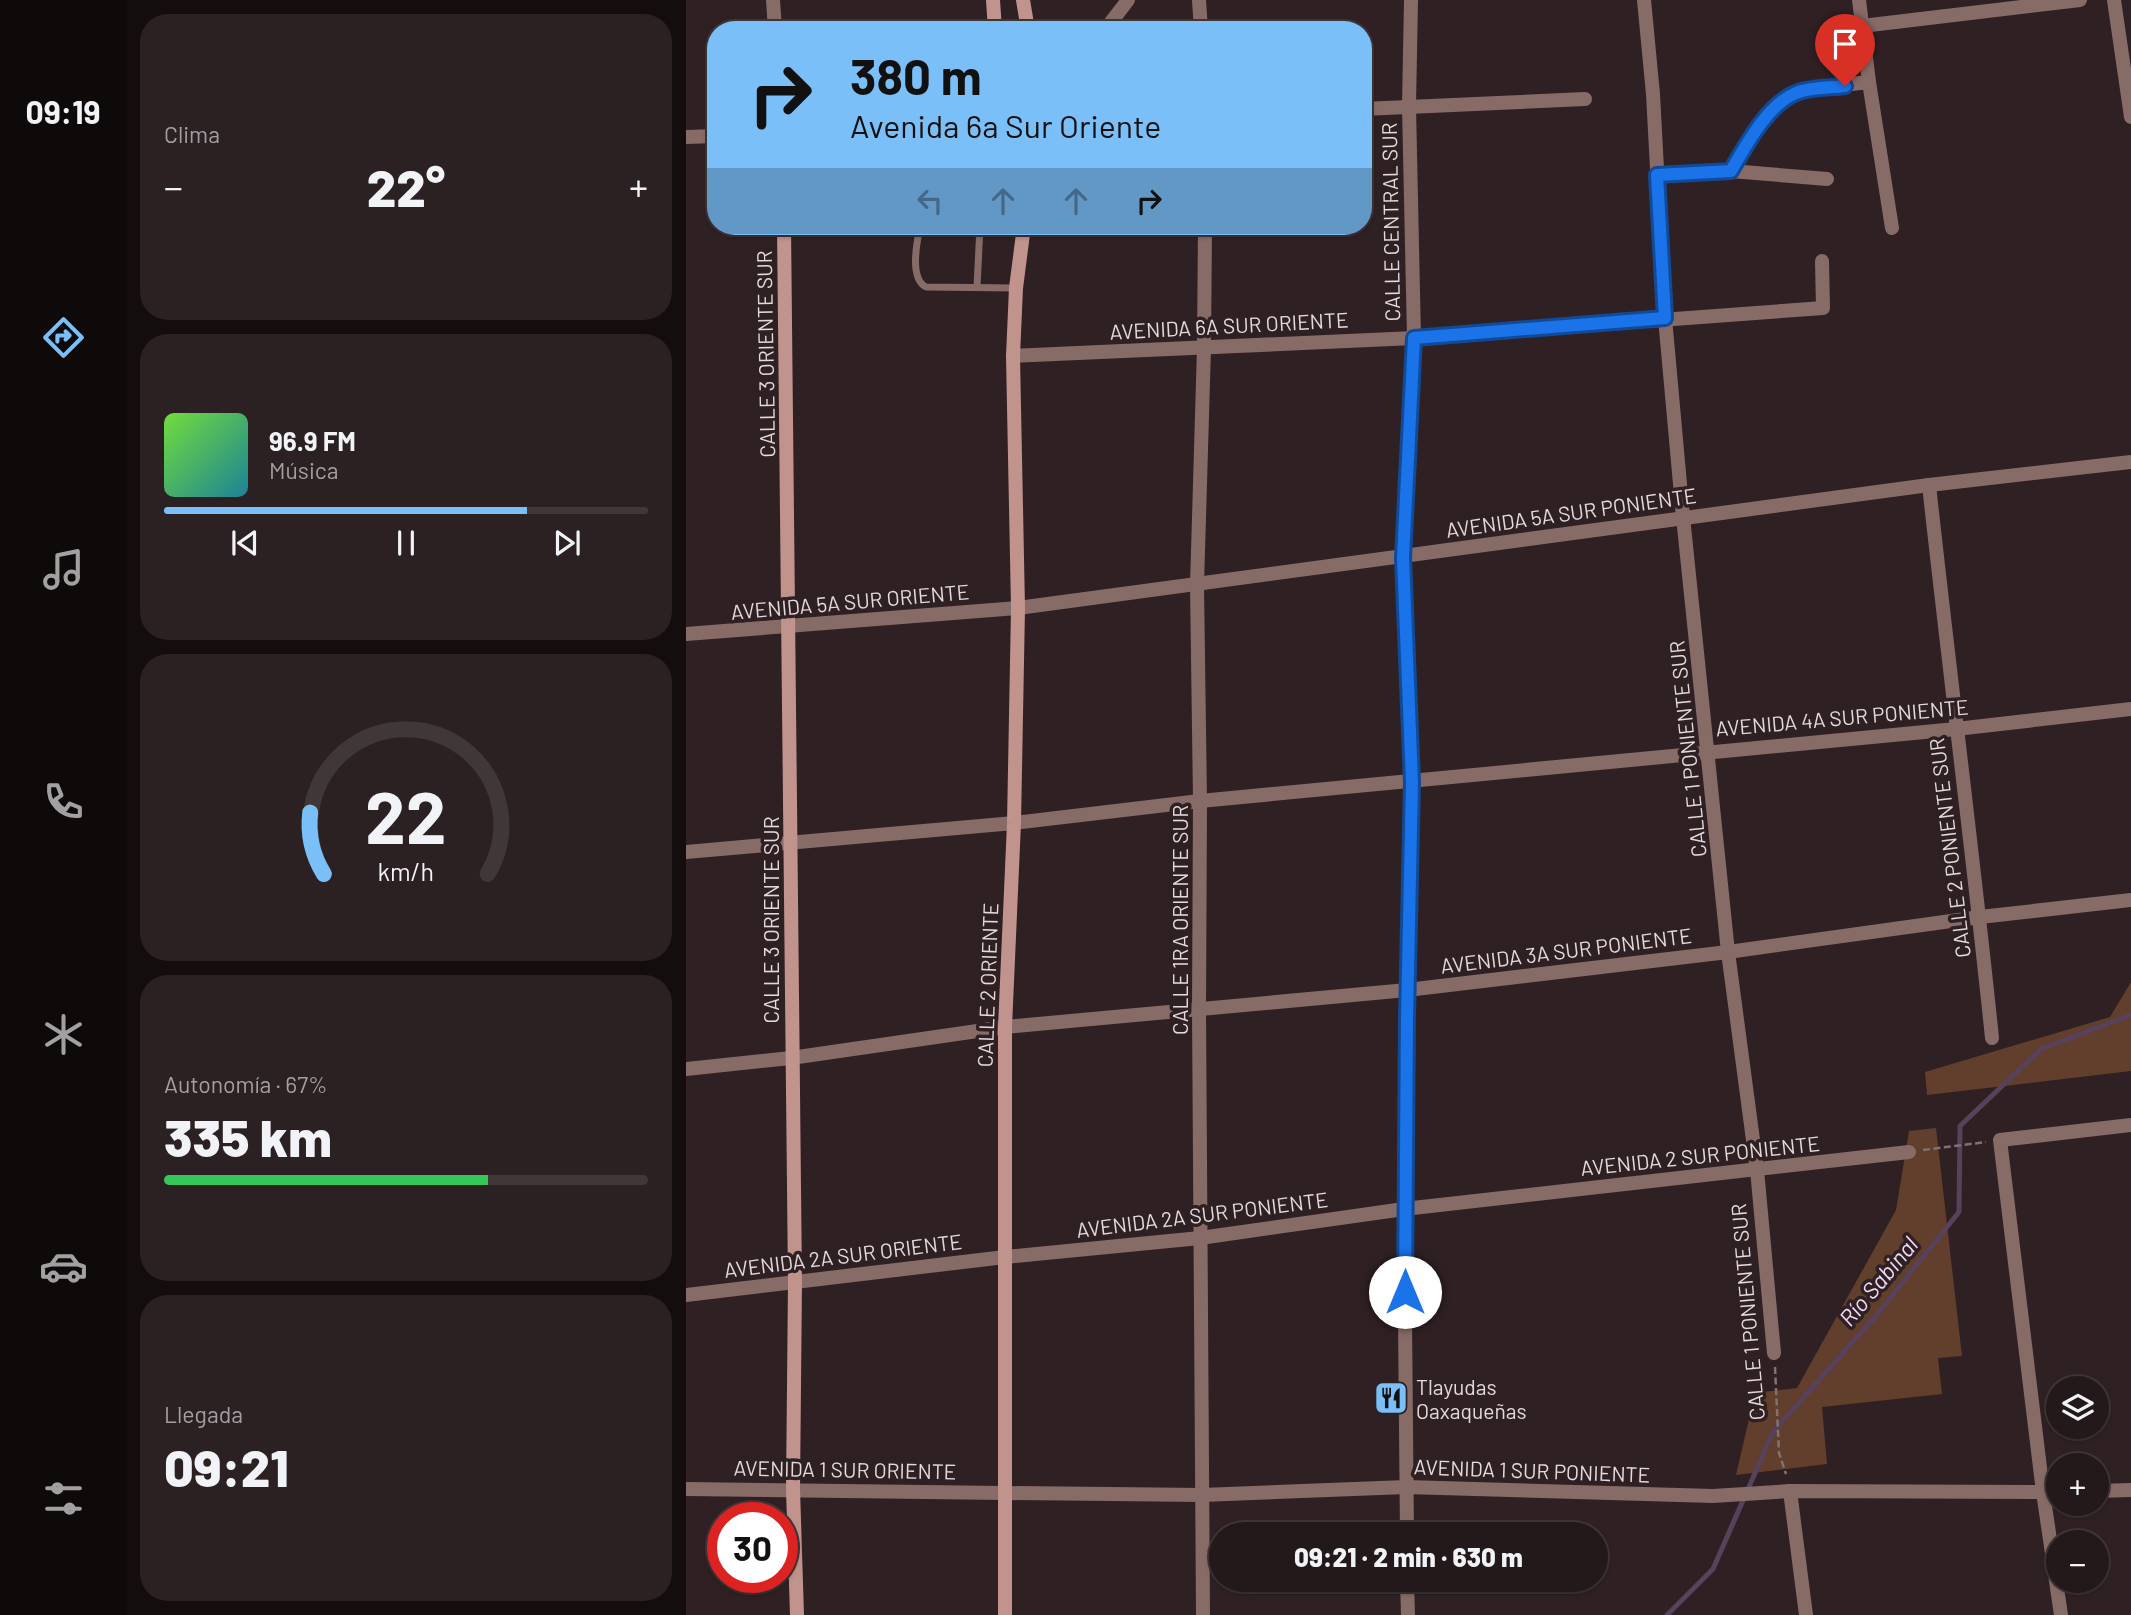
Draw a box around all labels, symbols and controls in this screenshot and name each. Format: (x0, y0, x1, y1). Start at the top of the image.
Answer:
pin (1815, 14, 1875, 86)
icon: arrive (1826, 25, 1864, 63)
text: 380 m (850, 46, 982, 105)
icon: right (735, 49, 826, 140)
text: 09:19 (25, 92, 101, 130)
text: Avenida 6a Sur Oriente (850, 106, 1161, 144)
text: Clima (164, 120, 220, 148)
street label: CALLE CENTRAL SUR (1376, 122, 1404, 322)
text: 22° (367, 155, 445, 217)
text: − (164, 163, 183, 209)
text: + (629, 163, 648, 209)
icon: left (911, 182, 949, 220)
icon: ahead (984, 182, 1022, 220)
icon: ahead (1057, 182, 1095, 220)
icon: right (1130, 182, 1168, 220)
street label: CALLE 3 ORIENTE SUR (751, 250, 779, 458)
street label: AVENIDA 6A SUR ORIENTE (1109, 306, 1349, 344)
icon: directions (39, 313, 88, 362)
text: 96.9 FM (269, 425, 356, 456)
text: Música (269, 456, 338, 484)
street label: AVENIDA 5A SUR PONIENTE (1444, 482, 1698, 542)
icon: previous (226, 524, 264, 562)
icon: pause (387, 524, 425, 562)
icon: next (548, 524, 586, 562)
icon: music (39, 545, 88, 594)
street label: AVENIDA 5A SUR ORIENTE (730, 578, 970, 624)
street label: CALLE 1 PONIENTE SUR (1663, 640, 1711, 858)
street label: AVENIDA 4A SUR PONIENTE (1715, 693, 1969, 741)
street label: CALLE 2 PONIENTE SUR (1923, 737, 1975, 959)
text: 22 (365, 771, 447, 859)
icon: phone (39, 777, 88, 826)
street label: CALLE 1RA ORIENTE SUR (1167, 805, 1192, 1035)
street label: CALLE 3 ORIENTE SUR (758, 816, 783, 1024)
text: km/h (378, 855, 434, 885)
street label: CALLE 2 ORIENTE (972, 902, 1002, 1068)
street label: AVENIDA 3A SUR PONIENTE (1439, 922, 1693, 978)
icon: climate (39, 1010, 88, 1059)
text: Autonomía · 67% (164, 1070, 328, 1098)
text: 335 km (164, 1105, 332, 1167)
street label: AVENIDA 2 SUR PONIENTE (1579, 1130, 1821, 1180)
street label: AVENIDA 2A SUR PONIENTE (1075, 1186, 1329, 1242)
street label: CALLE 1 PONIENTE SUR (1725, 1203, 1769, 1421)
street label: AVENIDA 2A SUR ORIENTE (723, 1228, 963, 1282)
water label: Río Sabinal (1833, 1231, 1923, 1331)
icon: car (39, 1242, 88, 1291)
position arrow (1368, 1255, 1442, 1329)
place label: Tlayudas Oaxaqueñas (1416, 1374, 1527, 1423)
map controls (2046, 1376, 2109, 1593)
button: layers (2046, 1376, 2109, 1439)
restaurant icon: Tlayudas Oaxaqueñas (1372, 1379, 1410, 1417)
text: Llegada (164, 1400, 243, 1428)
text: 09:21 (164, 1435, 289, 1497)
street label: AVENIDA 1 SUR PONIENTE (1413, 1453, 1651, 1487)
button: + (2046, 1453, 2109, 1516)
street label: AVENIDA 1 SUR ORIENTE (733, 1455, 957, 1483)
icon: filters (39, 1474, 88, 1523)
speed limit sign: 30 (707, 1502, 798, 1593)
button: − (2046, 1530, 2109, 1593)
text: 09:21 · 2 min · 630 m (1294, 1541, 1523, 1572)

